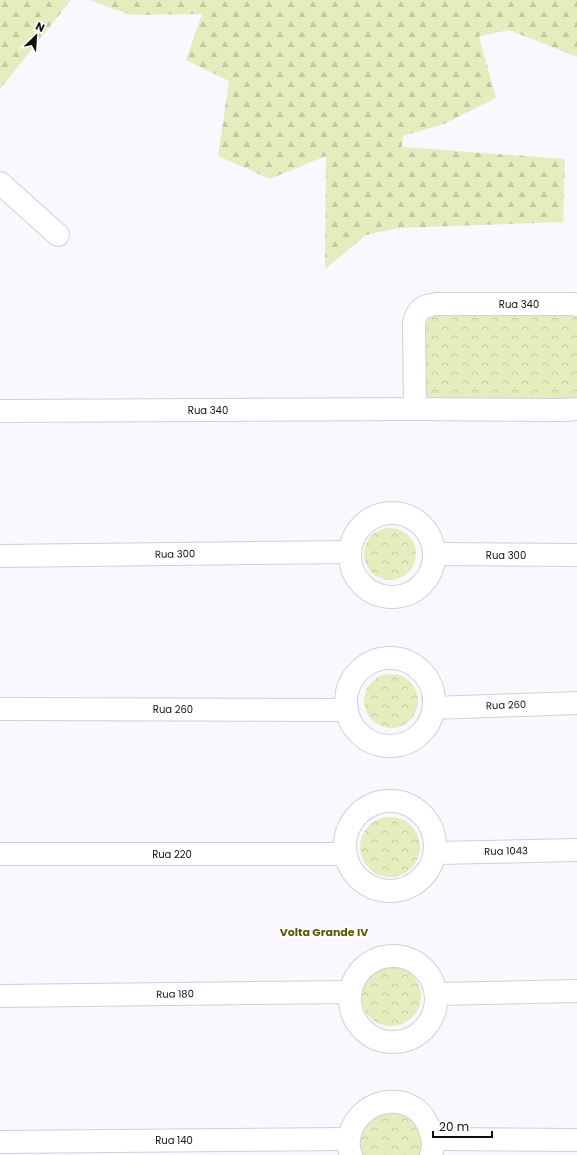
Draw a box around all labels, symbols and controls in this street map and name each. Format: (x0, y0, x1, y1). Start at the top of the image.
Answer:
north arrow (16, 16, 56, 56)
text: N (33, 18, 47, 36)
street label: Rua 340 (499, 297, 539, 312)
street label: Rua 340 (188, 403, 228, 418)
street label: Rua 300 (155, 546, 195, 562)
street label: Rua 300 (486, 548, 526, 563)
street label: Rua 260 (486, 697, 526, 713)
street label: Rua 260 (153, 702, 193, 717)
street label: Rua 1043 (484, 843, 528, 859)
street label: Rua 220 (152, 847, 192, 862)
district label: Volta Grande IV (280, 924, 368, 940)
street label: Rua 180 (156, 986, 194, 1002)
scale bar (433, 1113, 492, 1139)
text: 20 m (439, 1118, 469, 1135)
street label: Rua 140 (155, 1133, 193, 1148)

